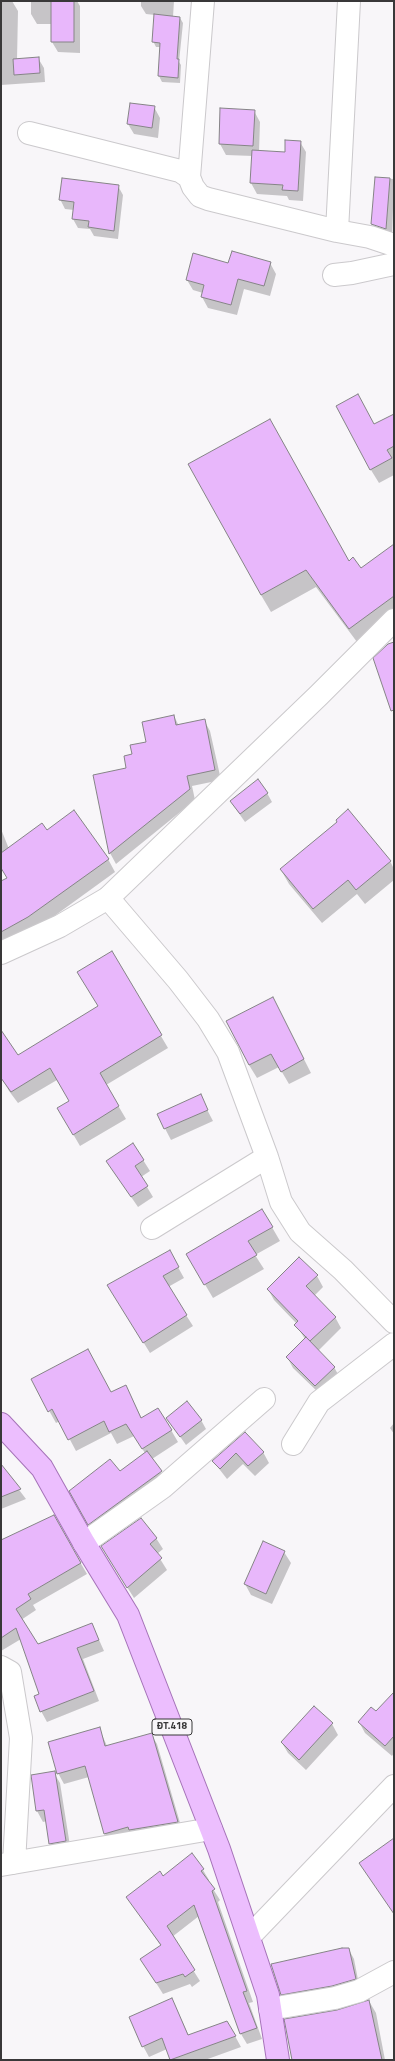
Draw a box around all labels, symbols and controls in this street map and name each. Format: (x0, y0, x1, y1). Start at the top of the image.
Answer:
road number: ĐT.418 (152, 1719, 192, 1735)

